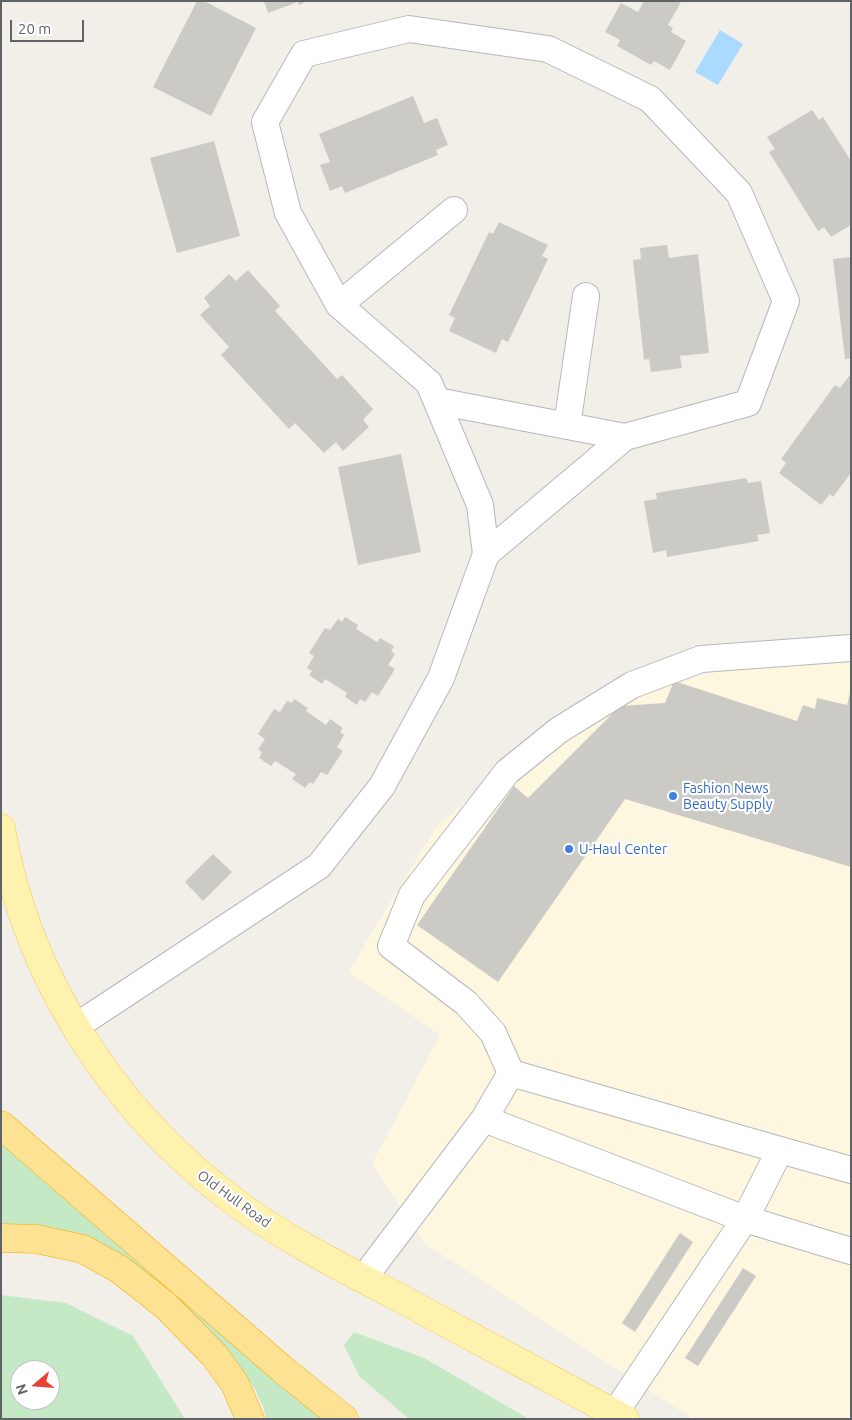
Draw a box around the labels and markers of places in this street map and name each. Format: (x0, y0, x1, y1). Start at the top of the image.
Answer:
place label: Fashion News Beauty Supply (683, 780, 772, 812)
marker: Fashion News Beauty Supply (667, 790, 679, 802)
place label: U-Haul Center (579, 841, 667, 857)
marker: U-Haul Center (563, 843, 575, 855)

